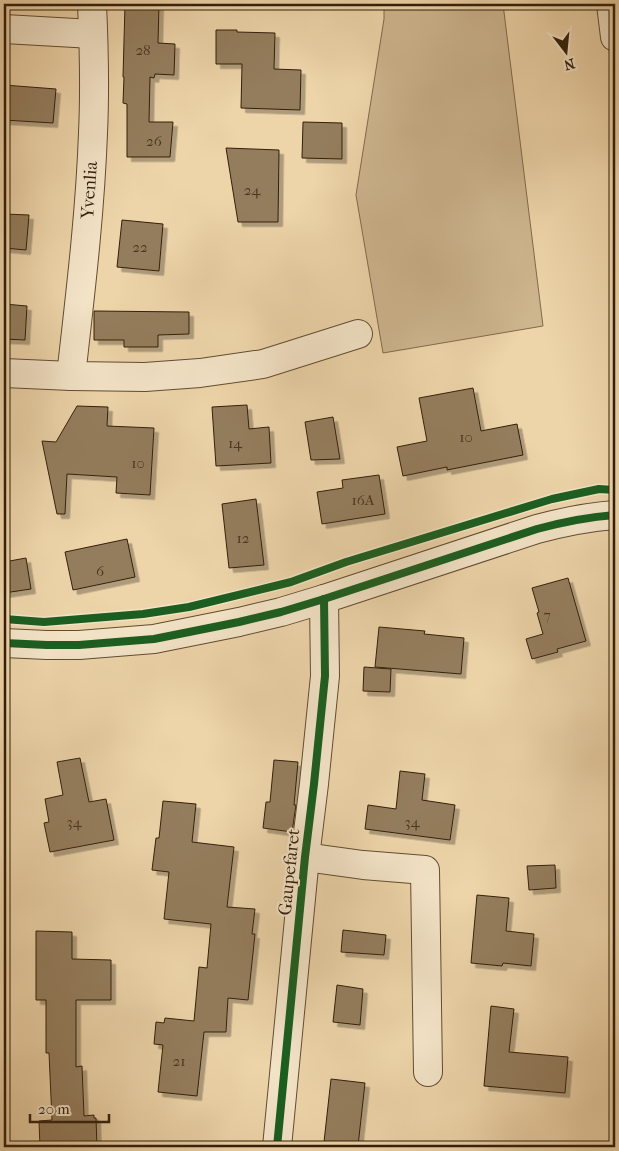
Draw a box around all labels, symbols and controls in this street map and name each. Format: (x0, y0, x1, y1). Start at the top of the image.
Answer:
north arrow (542, 28, 592, 78)
house number: 28 (135, 41, 151, 59)
text: N (562, 54, 577, 74)
house number: 26 (146, 132, 163, 150)
street label: Yvenlia (77, 160, 102, 220)
house number: 24 (244, 181, 261, 199)
house number: 22 (132, 238, 148, 256)
house number: 10 (459, 428, 473, 446)
house number: 14 (228, 434, 243, 452)
house number: 10 (131, 454, 145, 472)
house number: 16A (351, 491, 375, 509)
house number: 12 (236, 529, 250, 547)
house number: 6 (96, 562, 105, 580)
house number: 7 (543, 606, 551, 624)
house number: 34 (66, 813, 83, 831)
house number: 34 (404, 813, 421, 831)
street label: Gaupefaret (275, 827, 305, 916)
house number: 21 (172, 1052, 186, 1070)
scale bar (30, 1091, 109, 1123)
text: 20 m (38, 1100, 70, 1118)

